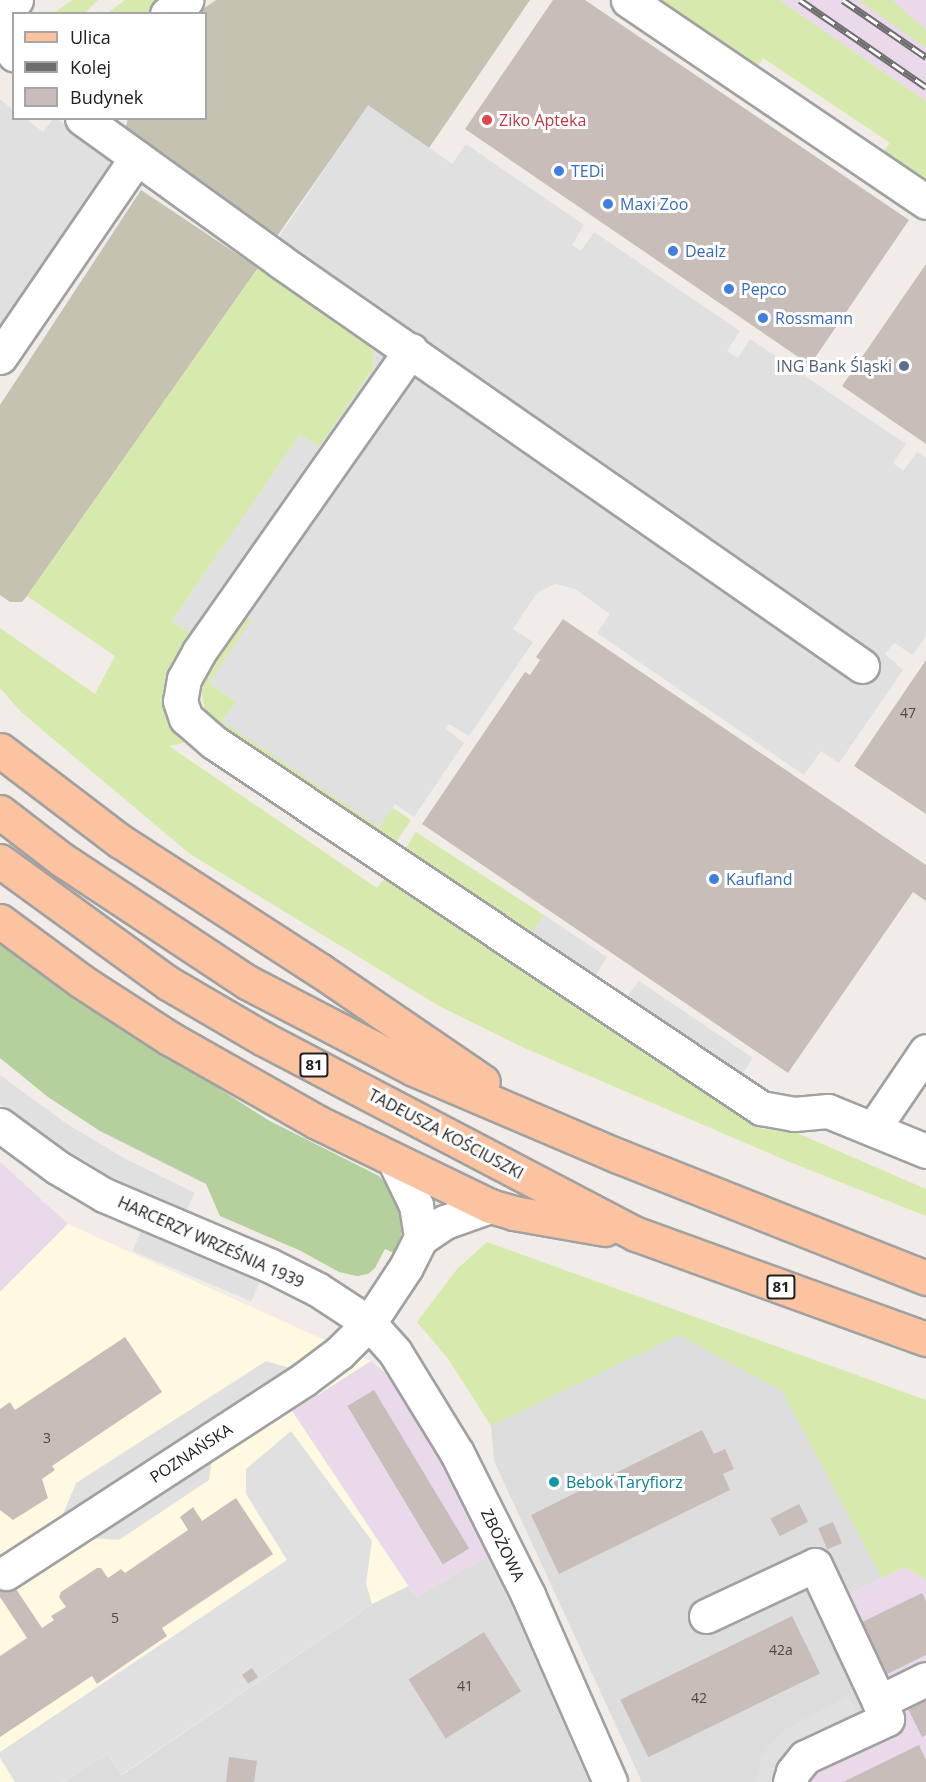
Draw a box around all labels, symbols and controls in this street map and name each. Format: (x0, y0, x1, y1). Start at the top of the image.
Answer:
legend (12, 12, 207, 120)
text: Ulica (70, 25, 111, 49)
text: Kolej (70, 55, 111, 79)
text: Budynek (70, 85, 143, 109)
place label: Ziko Apteka (499, 110, 586, 130)
marker: Ziko Apteka (480, 113, 494, 127)
place label: TEDi (571, 161, 604, 181)
marker: TEDi (552, 164, 566, 178)
place label: Maxi Zoo (620, 194, 688, 214)
marker: Maxi Zoo (601, 197, 615, 211)
place label: Dealz (685, 241, 726, 261)
marker: Dealz (666, 244, 680, 258)
place label: Pepco (741, 279, 787, 299)
marker: Pepco (722, 282, 736, 296)
place label: Rossmann (775, 308, 853, 328)
marker: Rossmann (756, 311, 770, 325)
place label: ING Bank Śląski (776, 356, 892, 376)
marker: ING Bank Śląski (897, 359, 911, 373)
house number: 47 (900, 705, 916, 721)
place label: Kaufland (726, 869, 792, 889)
marker: Kaufland (707, 872, 721, 886)
road number: 81 (299, 1053, 329, 1077)
street label: TADEUSZA KOŚCIUSZKI (365, 1085, 527, 1183)
street label: HARCERZY WRZEŚNIA 1939 (115, 1192, 307, 1292)
road number: 81 (766, 1275, 796, 1299)
street label: POZNAŃSKA (146, 1419, 236, 1487)
house number: 3 (43, 1430, 51, 1446)
place label: Bebok Taryfiorz (566, 1472, 683, 1492)
marker: Bebok Taryfiorz (547, 1475, 561, 1489)
street label: ZBOŻOWA (477, 1506, 529, 1584)
house number: 5 (111, 1610, 119, 1626)
house number: 42a (769, 1642, 793, 1658)
house number: 41 (457, 1678, 473, 1694)
house number: 42 (691, 1690, 707, 1706)

